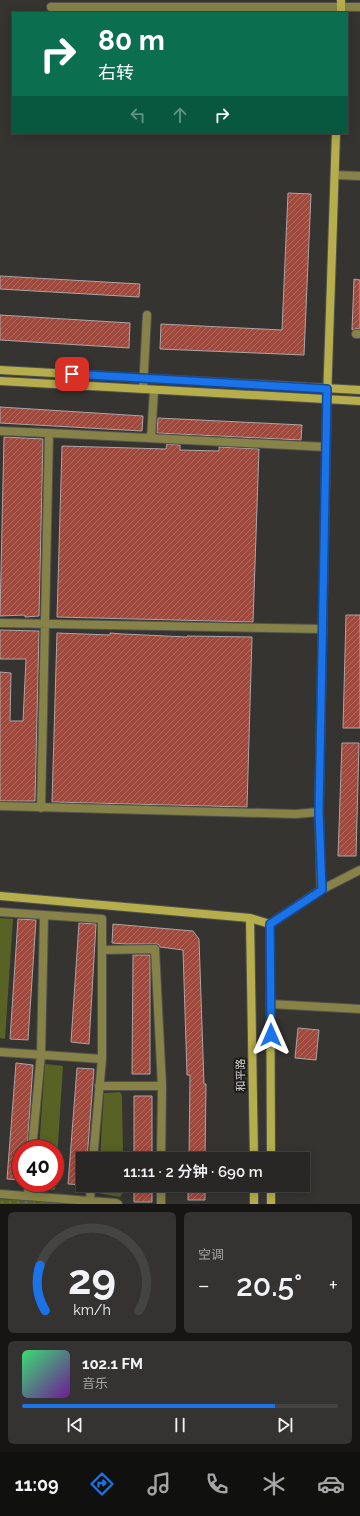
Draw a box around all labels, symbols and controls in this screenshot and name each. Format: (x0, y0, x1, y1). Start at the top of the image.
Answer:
text: 80 m (98, 24, 165, 57)
icon: right (32, 28, 84, 80)
text: 右转 (98, 62, 134, 83)
icon: left (127, 104, 149, 126)
icon: ahead (169, 104, 191, 126)
icon: right (211, 104, 233, 126)
pin (55, 357, 89, 391)
icon: arrive (61, 363, 83, 385)
position arrow (250, 1014, 292, 1056)
street label: 和平路 (234, 1058, 248, 1092)
speed limit sign: 40 (12, 1140, 64, 1192)
text: 11:11 · 2 分钟 · 690 m (123, 1163, 263, 1181)
text: 空调 (198, 1247, 224, 1262)
text: 29 (68, 1254, 116, 1303)
text: 20.5° (236, 1268, 302, 1303)
text: − (198, 1272, 210, 1298)
text: + (329, 1272, 338, 1298)
text: km/h (73, 1301, 111, 1317)
text: 102.1 FM (82, 1355, 143, 1373)
text: 音乐 (82, 1376, 108, 1391)
icon: previous (64, 1414, 86, 1436)
icon: pause (169, 1414, 191, 1436)
icon: next (274, 1414, 296, 1436)
icon: directions (88, 1470, 116, 1498)
icon: music (145, 1470, 173, 1498)
icon: phone (203, 1470, 231, 1498)
icon: climate (260, 1470, 288, 1498)
icon: car (317, 1470, 345, 1498)
text: 11:09 (15, 1474, 59, 1495)

